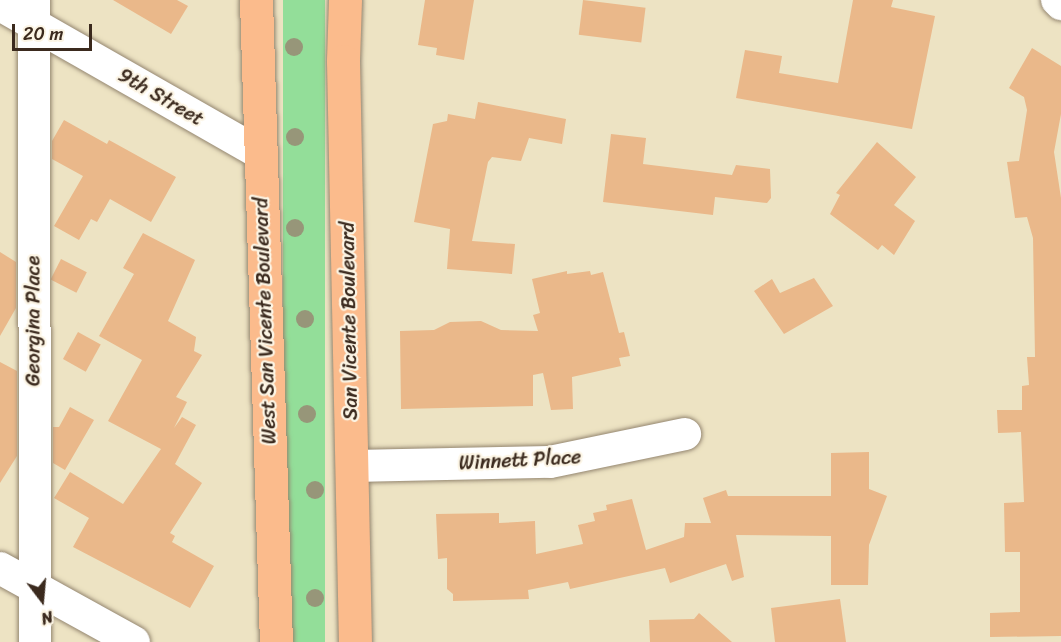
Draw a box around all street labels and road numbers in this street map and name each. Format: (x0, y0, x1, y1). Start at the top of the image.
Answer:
street label: 9th Street (114, 63, 208, 131)
street label: West San Vicente Boulevard (249, 198, 281, 444)
street label: San Vicente Boulevard (335, 222, 363, 420)
street label: Georgina Place (21, 256, 45, 386)
street label: Winnett Place (458, 445, 582, 475)

